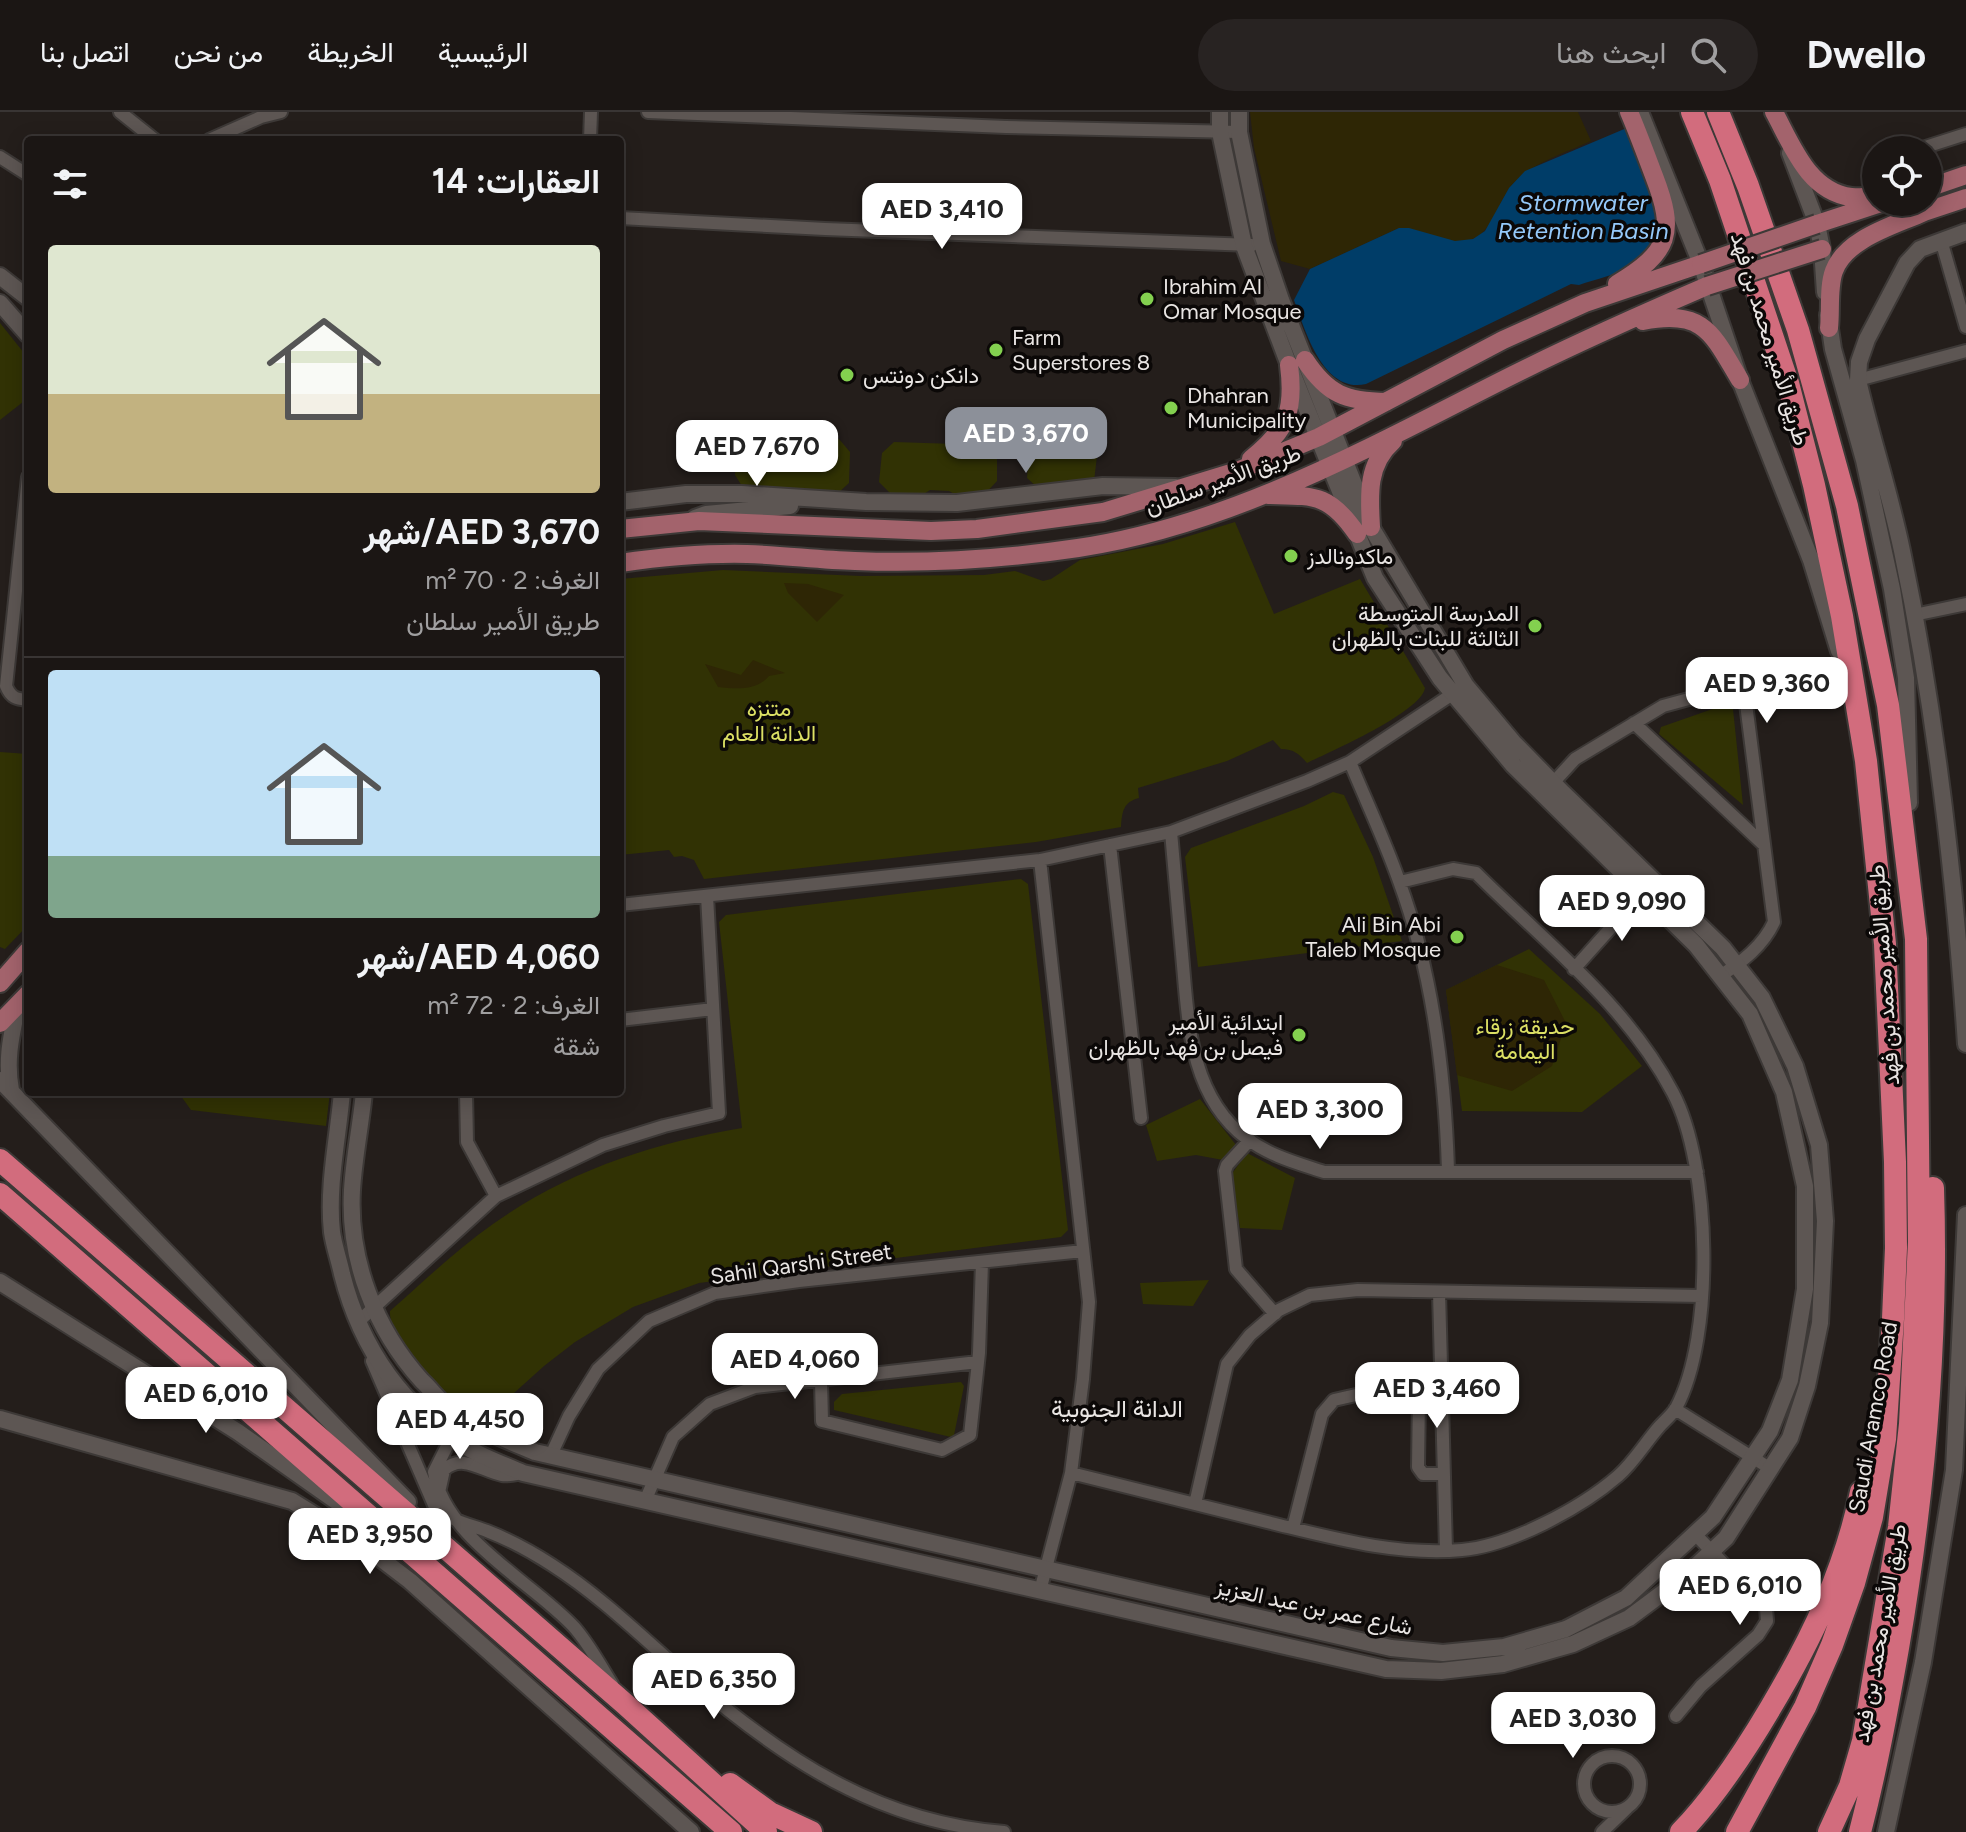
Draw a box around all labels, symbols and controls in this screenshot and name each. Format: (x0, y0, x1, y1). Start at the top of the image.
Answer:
search box (1198, 19, 1758, 91)
text: Dwello (1806, 32, 1926, 78)
icon: search (1686, 33, 1730, 77)
text: ابحث هنا (1556, 34, 1666, 71)
text: اتصل بنا (40, 35, 130, 69)
text: من نحن (174, 35, 263, 69)
text: الخريطة (307, 35, 394, 69)
text: الرئيسية (438, 35, 528, 69)
map controls (1862, 136, 1942, 216)
button: locate (1862, 136, 1942, 216)
text: العقارات: 14 (432, 161, 600, 202)
icon: filters (48, 162, 92, 206)
pin: AED 3,410 (850, 183, 1034, 251)
water label: Stormwater Retention Basin (1497, 188, 1669, 245)
text: AED 3,410 (880, 193, 1004, 225)
street label: طريق الأمير محمد بن فهد (1725, 229, 1815, 449)
place label: Ibrahim Al Omar Mosque (1163, 273, 1302, 325)
marker: Ibrahim Al Omar Mosque (1138, 290, 1156, 308)
icon: home (252, 297, 396, 441)
place label: Farm Superstores 8 (1012, 324, 1150, 376)
marker: Farm Superstores 8 (987, 341, 1005, 359)
place label: دانكن دونتس (863, 362, 979, 389)
marker: دانكن دونتس (838, 366, 856, 384)
place label: Dhahran Municipality (1187, 382, 1307, 434)
marker: Dhahran Municipality (1162, 399, 1180, 417)
pin: AED 3,670 (934, 407, 1118, 475)
text: AED 3,670 (963, 417, 1089, 449)
pin: AED 7,670 (665, 420, 849, 488)
text: AED 7,670 (694, 430, 820, 462)
street label: طريق الأمير سلطان (1141, 439, 1305, 521)
text: AED 3,670/شهر (363, 512, 600, 553)
place label: ماكدونالدز (1306, 543, 1393, 570)
marker: ماكدونالدز (1282, 547, 1300, 565)
text: الغرف: 2 · 70 m² (425, 564, 600, 596)
place label: المدرسة المتوسطة الثالثة للبنات بالظهران (1332, 600, 1519, 652)
text: طريق الأمير سلطان (406, 605, 600, 637)
marker: المدرسة المتوسطة الثالثة للبنات بالظهران (1526, 617, 1544, 635)
pin: AED 9,360 (1675, 657, 1859, 725)
text: AED 9,360 (1704, 667, 1830, 699)
park label: متنزه الدانة العام (722, 695, 816, 748)
icon: home (252, 722, 396, 866)
street label: طريق الأمير محمد بن فهد (1863, 864, 1905, 1086)
pin: AED 9,090 (1530, 875, 1714, 943)
text: AED 9,090 (1558, 885, 1686, 917)
place label: Ali Bin Abi Taleb Mosque (1305, 911, 1441, 963)
marker: Ali Bin Abi Taleb Mosque (1448, 928, 1466, 946)
text: AED 4,060/شهر (358, 937, 600, 978)
text: الغرف: 2 · 72 m² (427, 989, 600, 1021)
place label: ابتدائية الأمير فيصل بن فهد بالظهران (1089, 1009, 1283, 1061)
park label: حديقة زرقاء اليمامة (1475, 1013, 1575, 1065)
marker: ابتدائية الأمير فيصل بن فهد بالظهران (1290, 1026, 1308, 1044)
text: شقة (553, 1030, 600, 1062)
pin: AED 3,300 (1228, 1083, 1412, 1151)
text: AED 3,300 (1256, 1093, 1384, 1125)
street label: Sahil Qarshi Street (709, 1238, 893, 1290)
street label: Saudi Aramco Road (1843, 1319, 1903, 1515)
pin: AED 4,060 (703, 1333, 887, 1401)
text: AED 4,060 (730, 1343, 860, 1375)
pin: AED 3,460 (1345, 1362, 1529, 1430)
pin: AED 6,010 (114, 1367, 298, 1435)
text: AED 3,460 (1373, 1372, 1501, 1404)
text: AED 6,010 (144, 1377, 268, 1409)
pin: AED 4,450 (368, 1393, 552, 1461)
district label: الدانة الجنوبية (1051, 1394, 1183, 1424)
text: AED 4,450 (395, 1403, 525, 1435)
pin: AED 3,950 (278, 1508, 462, 1576)
text: AED 3,950 (307, 1518, 433, 1550)
street label: طريق الأمير محمد بن فهد (1848, 1522, 1912, 1744)
pin: AED 6,010 (1648, 1559, 1832, 1627)
text: AED 6,010 (1678, 1569, 1802, 1601)
street label: شارع عمر بن عبد العزيز (1212, 1573, 1415, 1642)
pin: AED 6,350 (622, 1653, 806, 1721)
text: AED 6,350 (651, 1663, 777, 1695)
pin: AED 3,030 (1481, 1692, 1665, 1760)
text: AED 3,030 (1509, 1702, 1637, 1734)

